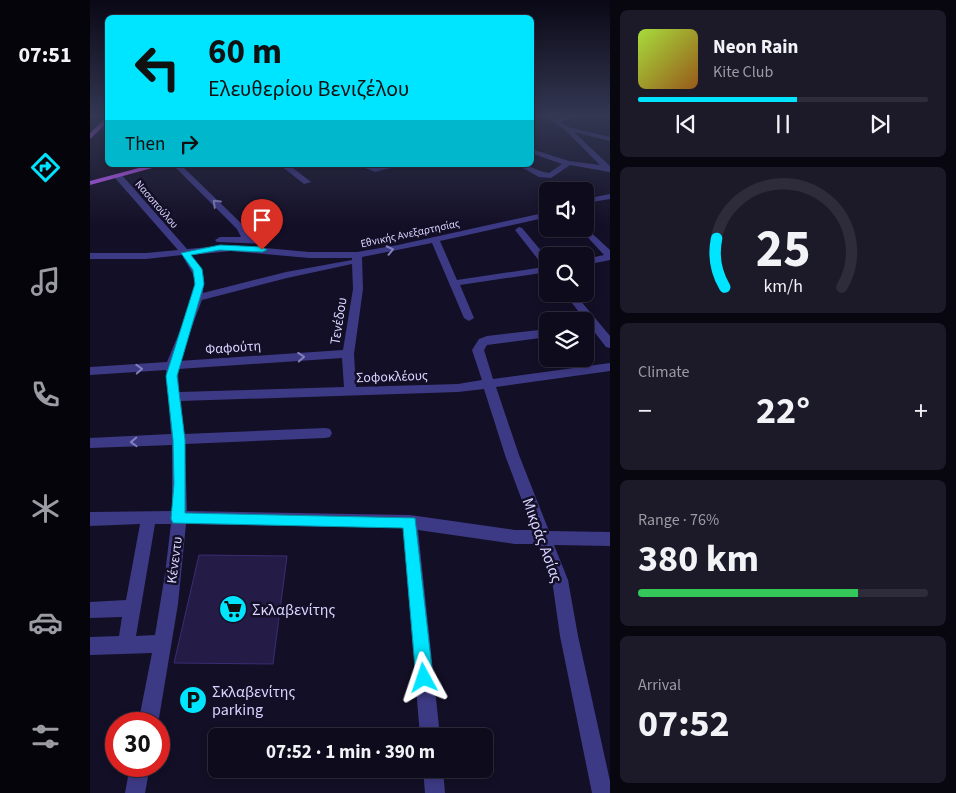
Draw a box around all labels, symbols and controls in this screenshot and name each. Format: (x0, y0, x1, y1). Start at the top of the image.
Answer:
text: 60 m (208, 27, 282, 77)
text: Neon Rain (713, 34, 798, 61)
icon: left (125, 35, 190, 100)
text: 07:51 (18, 39, 72, 71)
text: Kite Club (713, 61, 773, 83)
text: Ελευθερίου Βενιζέλου (208, 73, 409, 105)
icon: previous (672, 110, 700, 138)
icon: pause (769, 110, 797, 138)
icon: next (866, 110, 894, 138)
icon: right (175, 130, 203, 158)
text: Then (125, 131, 165, 158)
icon: directions (28, 150, 63, 185)
street label: Νασοπούλου (131, 177, 182, 232)
map controls (539, 182, 594, 367)
button: sound (539, 182, 594, 237)
pin (241, 199, 283, 250)
one-way arrow (212, 200, 221, 209)
icon: arrive (248, 206, 276, 234)
text: 25 (756, 213, 810, 287)
street label: Εθνικής Ανεξαρτησίας (359, 216, 461, 251)
one-way arrow (386, 245, 394, 256)
button: search (539, 247, 594, 302)
icon: music (28, 264, 63, 299)
text: km/h (763, 274, 803, 299)
street label: Τενέδου (325, 296, 353, 346)
button: layers (539, 312, 594, 367)
street label: Φαφούτη (205, 336, 262, 360)
one-way arrow (297, 352, 305, 363)
text: Climate (638, 361, 689, 383)
one-way arrow (135, 363, 143, 374)
street label: Σοφοκλέους (356, 366, 428, 388)
icon: phone (28, 377, 63, 412)
text: 22° (756, 384, 810, 438)
text: − (638, 391, 652, 431)
text: + (914, 391, 928, 431)
one-way arrow (130, 436, 138, 447)
icon: climate (28, 491, 63, 526)
street label: Μικράς Ασίας (517, 495, 568, 586)
text: Range · 76% (638, 509, 719, 531)
text: 380 km (638, 532, 759, 586)
street label: Κένεντυ (162, 536, 188, 585)
supermarket icon: Σκλαβενίτης (218, 594, 248, 624)
place label: Σκλαβενίτης (252, 599, 335, 621)
icon: car (28, 605, 63, 640)
position arrow (397, 651, 449, 703)
text: Arrival (638, 674, 681, 696)
place label: Σκλαβενίτης parking (212, 681, 295, 721)
parking icon: Σκλαβενίτης parking (178, 685, 208, 715)
text: 07:52 (638, 697, 730, 751)
speed limit sign: 30 (105, 712, 170, 777)
icon: filters (28, 719, 63, 754)
text: 07:52 · 1 min · 390 m (266, 739, 435, 766)

